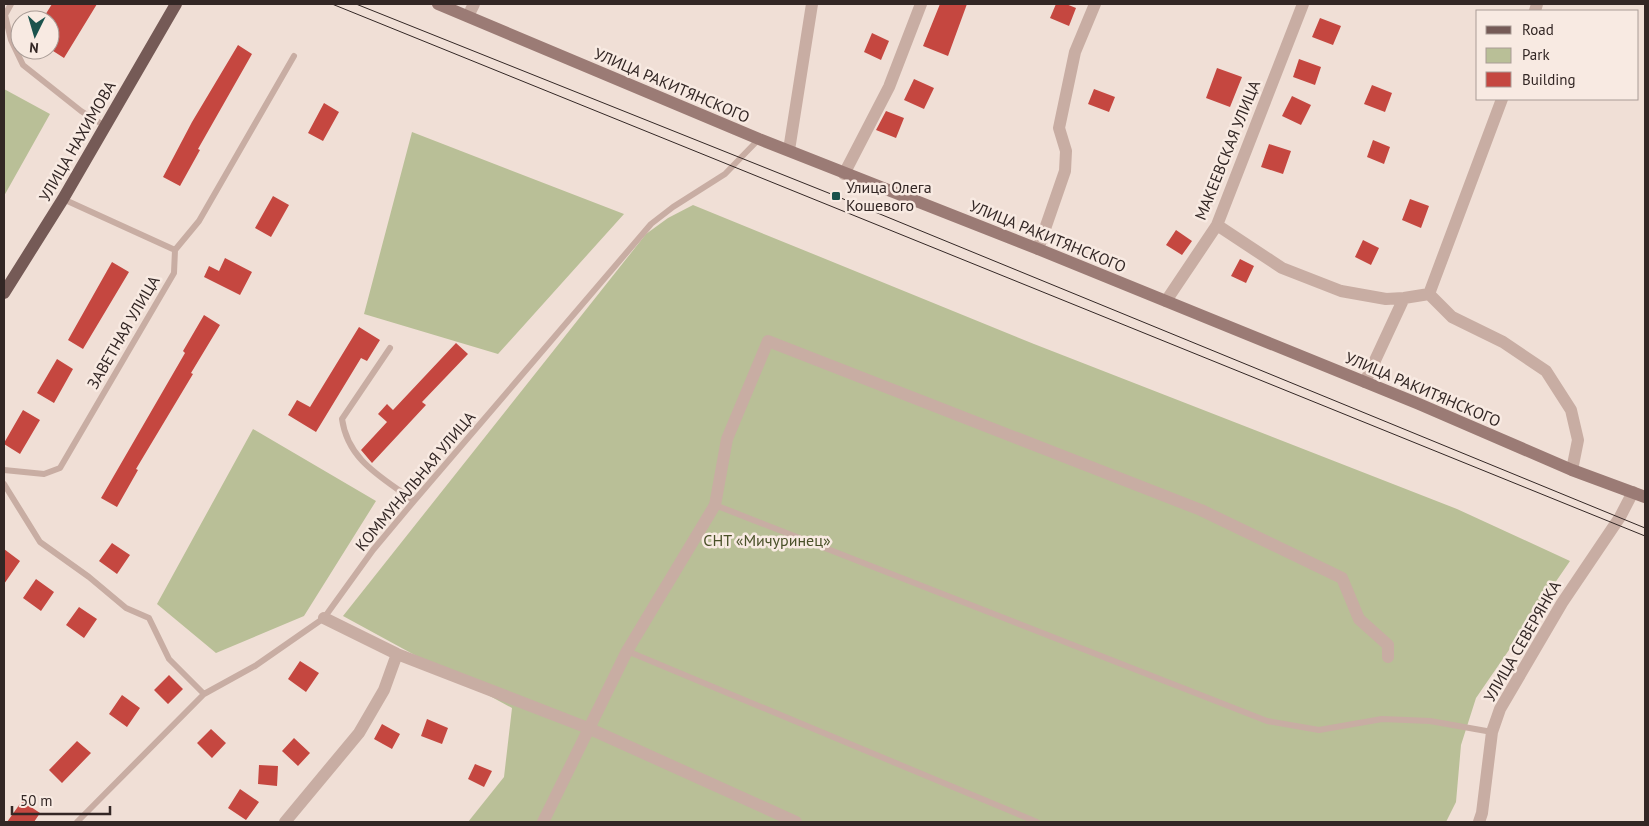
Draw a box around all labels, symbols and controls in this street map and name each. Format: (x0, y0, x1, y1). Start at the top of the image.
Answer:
north arrow (10, 10, 60, 60)
legend (1476, 10, 1639, 100)
text: Road (1522, 20, 1554, 39)
text: N (28, 39, 39, 57)
street label: УЛИЦА РАКИТЯНСКОГО (591, 43, 753, 127)
text: Park (1522, 45, 1550, 64)
text: Building (1522, 70, 1576, 89)
street label: УЛИЦА НАХИМОВА (34, 76, 120, 205)
street label: МАКЕЕВСКАЯ УЛИЦА (1190, 77, 1264, 223)
place label: Улица Олега Кошевого (846, 177, 932, 215)
marker: Улица Олега Кошевого (830, 190, 842, 202)
street label: УЛИЦА РАКИТЯНСКОГО (967, 195, 1129, 277)
street label: ЗАВЕТНАЯ УЛИЦА (82, 271, 164, 392)
street label: УЛИЦА РАКИТЯНСКОГО (1342, 347, 1504, 431)
street label: КОММУНАЛЬНАЯ УЛИЦА (351, 407, 480, 555)
park label: СНТ «Мичуринец» (703, 530, 831, 550)
street label: УЛИЦА СЕВЕРЯНКА (1479, 576, 1565, 705)
scale bar (12, 784, 110, 816)
text: 50 m (20, 791, 53, 810)

